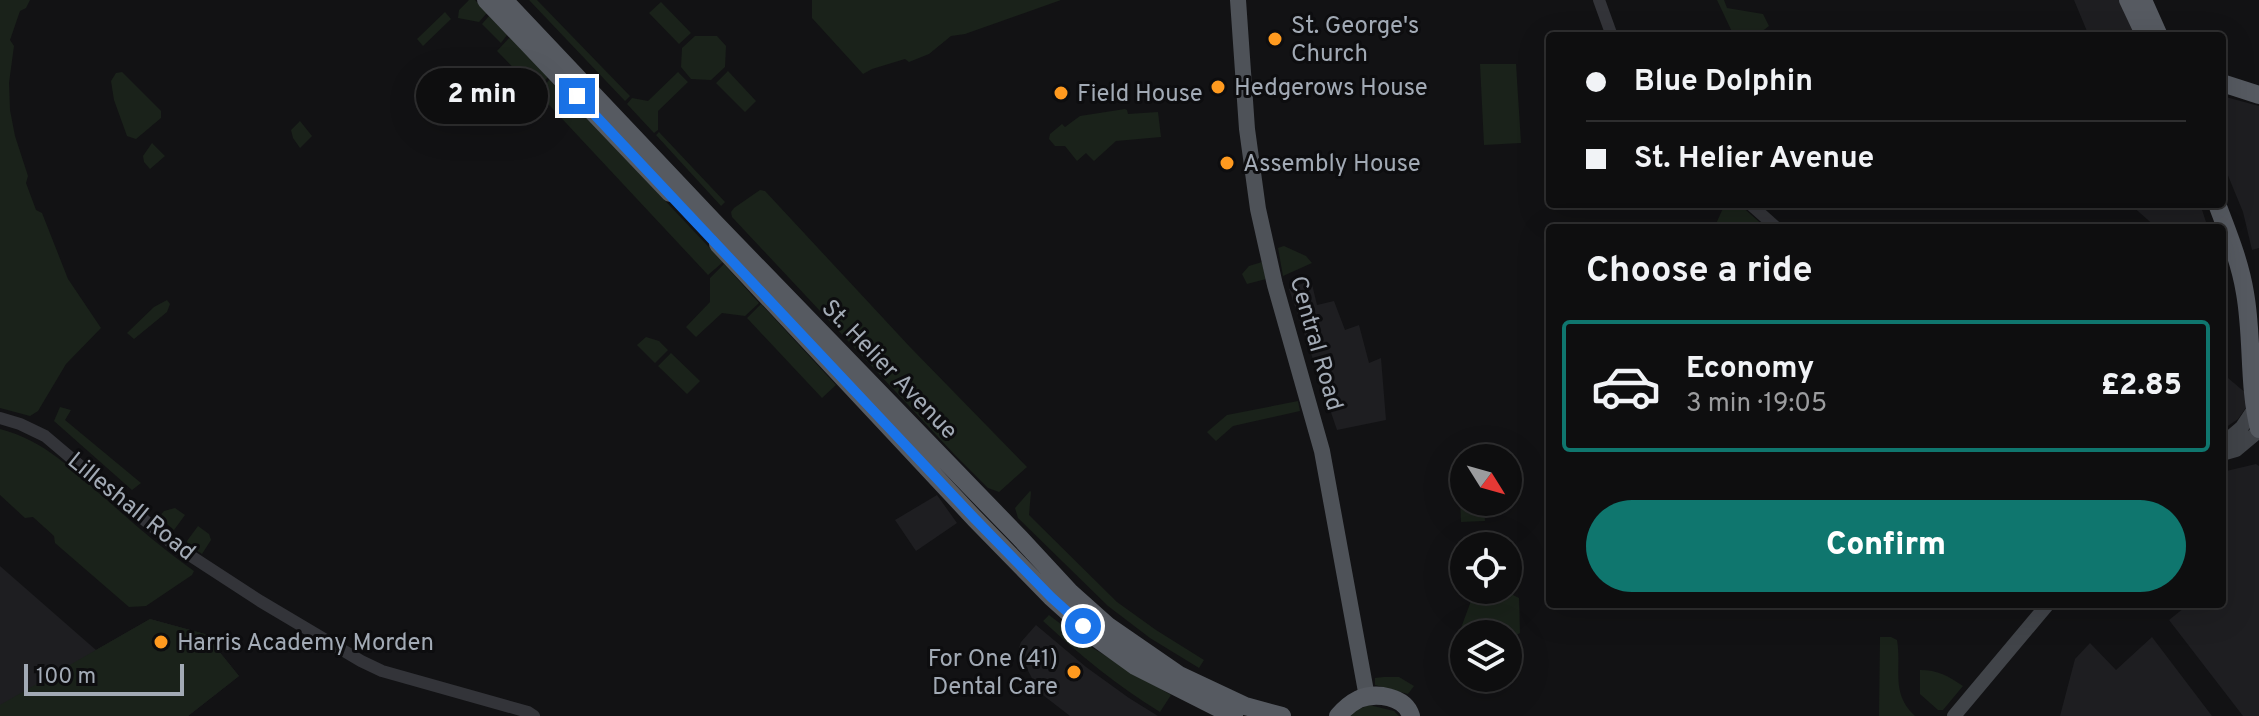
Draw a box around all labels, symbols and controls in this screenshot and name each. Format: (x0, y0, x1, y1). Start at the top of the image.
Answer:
place label: St. George's Church (1291, 12, 1419, 70)
marker: St. George's Church (1266, 30, 1284, 48)
text: Blue Dolphin (1634, 64, 1813, 101)
callout: 2 min (417, 68, 549, 124)
place label: Hedgerows House (1234, 74, 1428, 104)
route end (559, 78, 595, 114)
marker: Hedgerows House (1209, 78, 1227, 96)
text: 2 min (448, 79, 516, 112)
place label: Field House (1077, 80, 1203, 110)
marker: Field House (1052, 84, 1070, 102)
text: St. Helier Avenue (1634, 141, 1874, 178)
place label: Assembly House (1243, 150, 1421, 180)
marker: Assembly House (1218, 154, 1236, 172)
text: Choose a ride (1586, 249, 1812, 295)
street label: Central Road (1281, 273, 1349, 415)
street label: St. Helier Avenue (814, 294, 963, 447)
icon: car (1590, 350, 1662, 422)
text: Economy (1686, 351, 1814, 388)
text: £2.85 (2101, 368, 2182, 405)
text: 3 min · 19:05 (1686, 388, 1827, 421)
north arrow (1450, 444, 1522, 516)
map controls (1450, 444, 1522, 692)
street label: Lilleshall Road (61, 447, 201, 568)
button: Confirm (1586, 500, 2186, 592)
button: locate (1450, 532, 1522, 604)
route start (1065, 608, 1101, 644)
button: layers (1450, 620, 1522, 692)
place label: Harris Academy Morden (177, 629, 434, 659)
marker: Harris Academy Morden (152, 633, 170, 651)
place label: For One (41) Dental Care (928, 645, 1058, 703)
scale bar (24, 660, 184, 696)
marker: For One (41) Dental Care (1065, 663, 1083, 681)
text: 100 m (36, 664, 96, 691)

